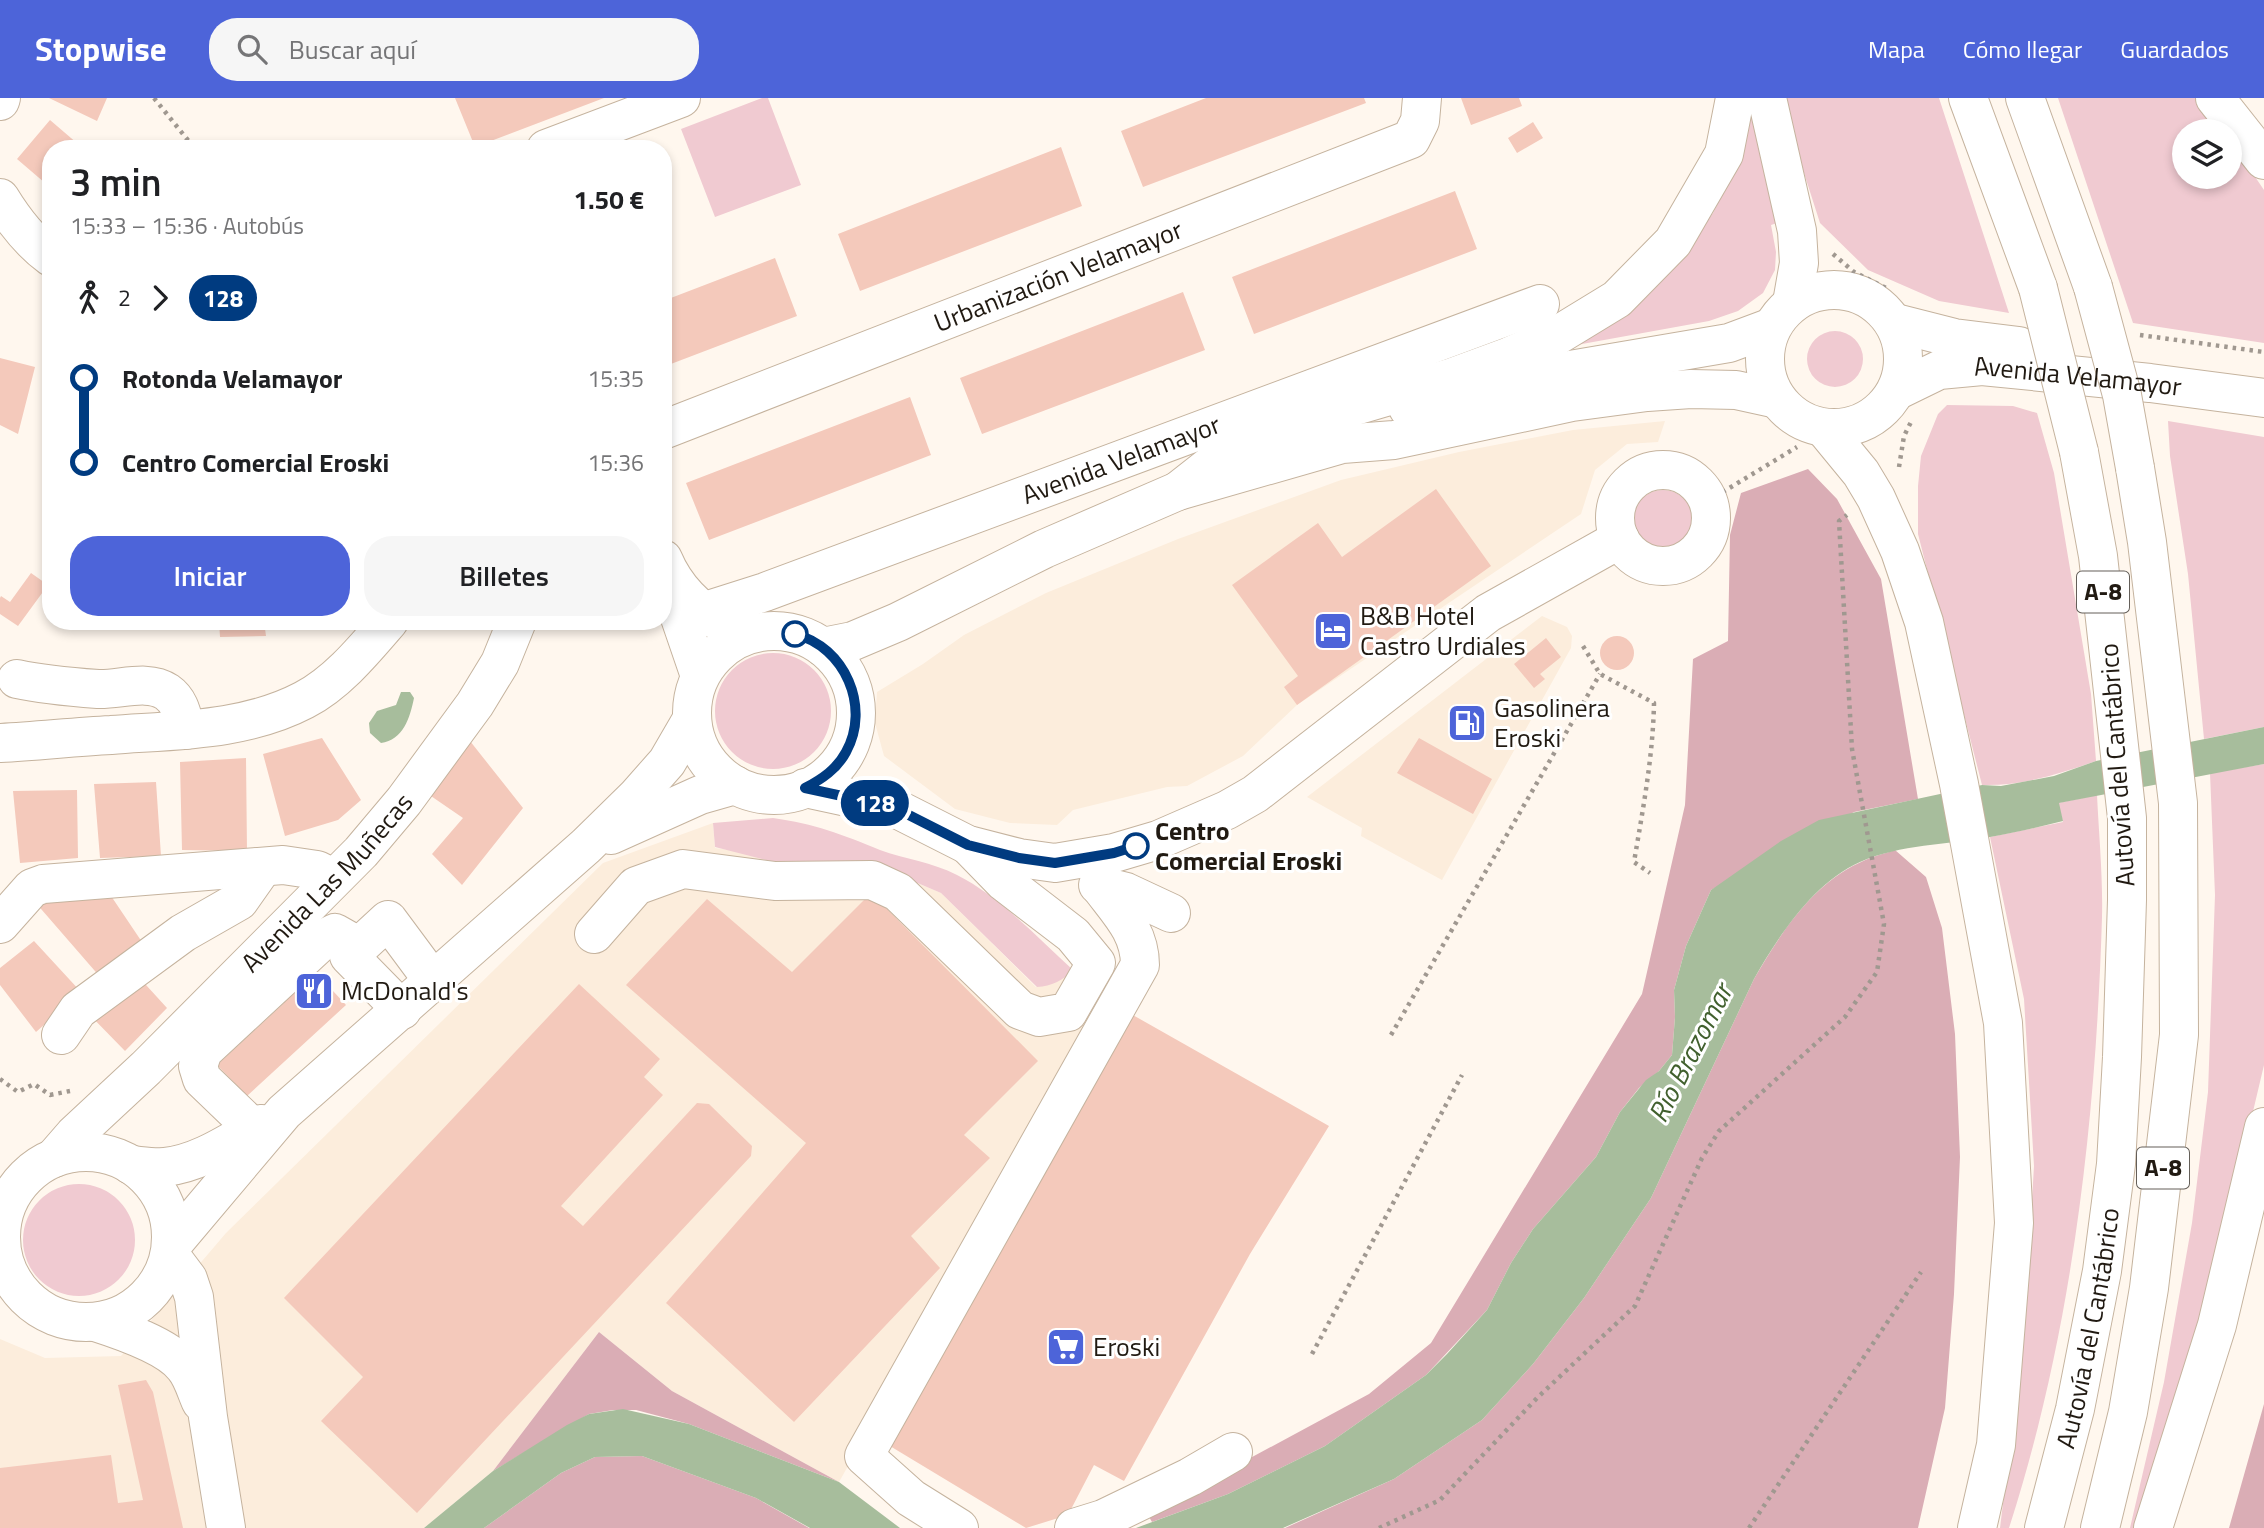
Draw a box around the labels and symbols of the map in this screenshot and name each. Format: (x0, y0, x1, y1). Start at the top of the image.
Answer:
street label: Urbanización Velamayor (928, 210, 1188, 342)
street label: Avenida Velamayor (1972, 345, 2184, 406)
street label: Avenida Velamayor (1016, 405, 1226, 514)
road number: A-8 (2077, 572, 2129, 612)
place label: B&B Hotel Castro Urdiales (1360, 596, 1526, 665)
hotel icon: B&B Hotel Castro Urdiales (1312, 610, 1354, 652)
unlabelled marker (782, 621, 808, 647)
street label: Autovía del Cantábrico (2089, 642, 2144, 888)
place label: Gasolinera Eroski (1494, 688, 1610, 757)
fuel station icon: Gasolinera Eroski (1446, 702, 1488, 744)
line badge: 128 (835, 780, 915, 826)
street label: Avenida Las Muñecas (232, 784, 422, 981)
place label: Centro Comercial Eroski (1155, 811, 1342, 880)
marker: Centro Comercial Eroski (1123, 833, 1149, 859)
restaurant icon: McDonald's (293, 970, 335, 1012)
place label: McDonald's (341, 971, 469, 1010)
water label: Río Brazomar (1636, 973, 1744, 1129)
road number: A-8 (2137, 1148, 2189, 1188)
street label: Autovía del Cantábrico (2046, 1205, 2129, 1453)
supermarket icon: Eroski (1045, 1326, 1087, 1368)
place label: Eroski (1093, 1327, 1160, 1366)

